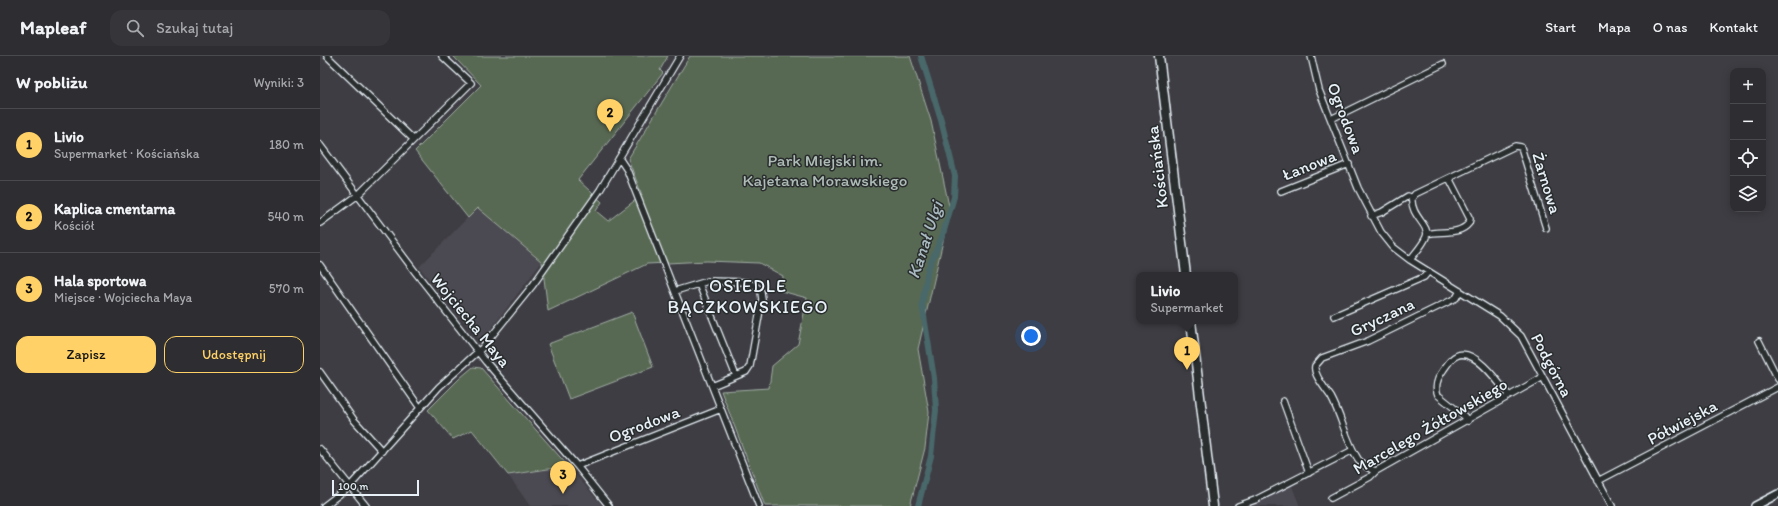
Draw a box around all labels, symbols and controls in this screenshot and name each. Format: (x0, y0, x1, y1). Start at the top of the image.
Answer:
search box (110, 10, 390, 46)
text: Mapleaf (20, 16, 86, 39)
icon: search (124, 17, 146, 39)
text: Szukaj tutaj (156, 19, 233, 37)
text: Start (1545, 19, 1576, 36)
text: Mapa (1598, 19, 1631, 36)
text: O nas (1653, 19, 1687, 36)
text: Kontakt (1709, 19, 1758, 36)
map controls (1730, 68, 1766, 212)
button: + (1730, 68, 1766, 104)
text: W pobliżu (16, 72, 87, 92)
text: Wyniki: 3 (253, 75, 304, 90)
street label: Ogrodowa (1323, 80, 1369, 156)
pin: 2 (597, 99, 623, 132)
button: − (1730, 104, 1766, 140)
street label: Kościańska (1142, 124, 1172, 209)
text: Livio (54, 128, 84, 146)
text: 1 (26, 137, 32, 152)
text: 180 m (269, 137, 304, 152)
button: locate (1730, 140, 1766, 176)
street label: Łanowa (1279, 145, 1339, 185)
text: Supermarket · Kościańska (54, 146, 199, 161)
park label: Park Miejski im. Kajetana Morawskiego (743, 150, 907, 190)
street label: Żarnowa (1528, 150, 1566, 216)
button: layers (1730, 176, 1766, 212)
water label: Kanał Ulgi (902, 196, 949, 281)
text: Kaplica cmentarna (54, 200, 175, 218)
text: 2 (26, 209, 32, 224)
text: 540 m (267, 209, 304, 224)
text: Kościół (54, 218, 94, 233)
street label: Wojciecha Maya (427, 269, 515, 371)
text: Hala sportowa (54, 272, 146, 290)
popup (1136, 272, 1238, 324)
district label: OSIEDLE BĄCZKOWSKIEGO (668, 275, 828, 318)
text: 3 (25, 281, 33, 296)
text: 570 m (269, 281, 304, 296)
text: Livio (1150, 282, 1180, 300)
text: Miejsce · Wojciecha Maya (54, 290, 192, 305)
street label: Gryczana (1347, 293, 1417, 341)
text: Supermarket (1150, 300, 1224, 315)
your location (1021, 326, 1041, 346)
street label: Podgórna (1527, 330, 1577, 400)
button: Zapisz (16, 336, 156, 373)
button: Udostępnij (164, 336, 304, 373)
pin: 1 (1174, 337, 1200, 370)
street label: Marcelego Żółtowskiego (1349, 374, 1511, 478)
street label: Półwiejska (1644, 395, 1721, 449)
street label: Ogrodowa (606, 401, 682, 447)
pin: 3 (550, 461, 576, 494)
scale bar (332, 478, 419, 497)
text: 100 m (338, 480, 368, 493)

